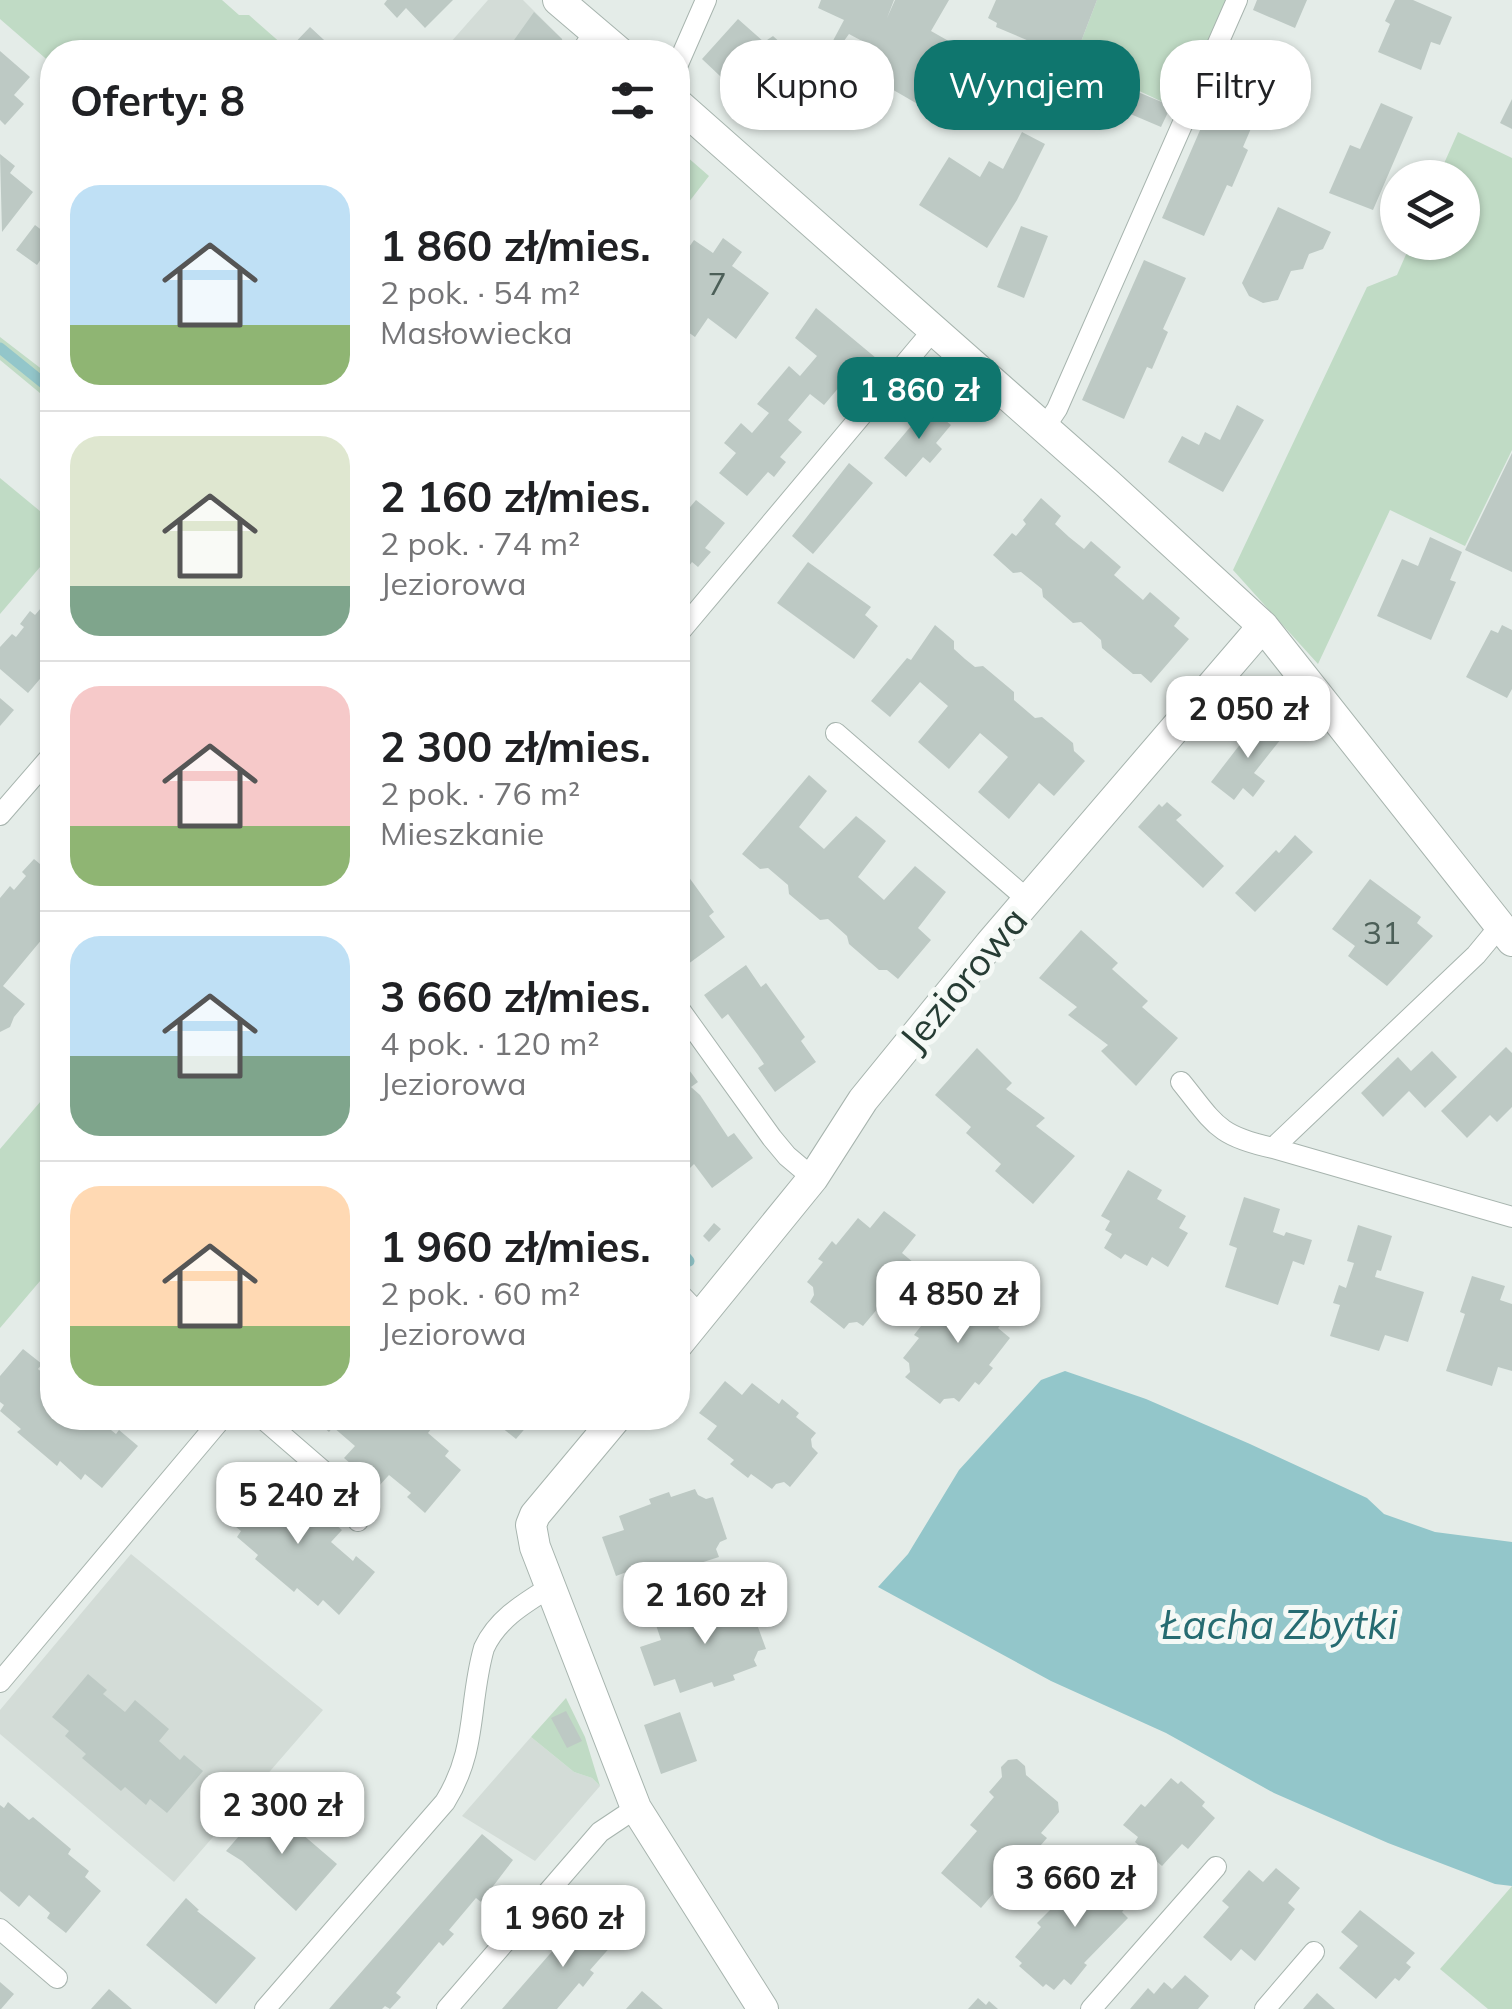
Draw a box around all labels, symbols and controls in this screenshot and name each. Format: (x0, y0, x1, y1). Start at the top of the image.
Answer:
chip: Kupno (720, 40, 894, 130)
chip: Wynajem (914, 40, 1140, 130)
chip: Filtry (1160, 40, 1311, 130)
icon: filters (605, 73, 660, 128)
text: Oferty: 8 (70, 74, 245, 127)
map controls (1380, 160, 1480, 260)
button: layers (1380, 160, 1480, 260)
text: 1 860 zł/mies. (380, 219, 651, 272)
icon: home (150, 225, 270, 345)
house number: 7 (707, 263, 727, 303)
text: 2 pok. · 54 m² (380, 272, 580, 312)
text: Masłowiecka (380, 312, 572, 352)
pin: 1 860 zł (816, 357, 1022, 442)
text: 1 860 zł (859, 369, 979, 409)
text: 2 160 zł/mies. (380, 470, 651, 523)
icon: home (150, 476, 270, 596)
text: 2 pok. · 74 m² (380, 523, 580, 563)
text: Jeziorowa (380, 563, 527, 603)
pin: 2 050 zł (1145, 676, 1351, 761)
text: 2 050 zł (1188, 688, 1308, 728)
text: 2 300 zł/mies. (380, 720, 651, 773)
icon: home (150, 726, 270, 846)
text: 2 pok. · 76 m² (380, 773, 580, 813)
text: Mieszkanie (380, 813, 544, 853)
street label: Jeziorowa (889, 897, 1037, 1061)
house number: 31 (1363, 912, 1401, 952)
text: 3 660 zł/mies. (380, 970, 651, 1023)
icon: home (150, 976, 270, 1096)
text: 4 pok. · 120 m² (380, 1023, 599, 1063)
text: Jeziorowa (380, 1063, 527, 1103)
text: 1 960 zł/mies. (380, 1220, 651, 1273)
icon: home (150, 1226, 270, 1346)
pin: 4 850 zł (855, 1261, 1061, 1346)
text: 2 pok. · 60 m² (380, 1273, 580, 1313)
text: 4 850 zł (898, 1273, 1018, 1313)
text: Jeziorowa (380, 1313, 527, 1353)
pin: 5 240 zł (195, 1462, 401, 1547)
text: 5 240 zł (238, 1474, 358, 1514)
pin: 2 160 zł (602, 1562, 808, 1647)
text: 2 160 zł (645, 1574, 765, 1614)
water label: Łacha Zbytki (1160, 1599, 1398, 1649)
pin: 2 300 zł (179, 1772, 385, 1857)
text: 2 300 zł (222, 1784, 342, 1824)
pin: 3 660 zł (972, 1845, 1178, 1930)
text: 3 660 zł (1015, 1857, 1135, 1897)
pin: 1 960 zł (460, 1885, 666, 1970)
text: 1 960 zł (503, 1897, 623, 1937)

